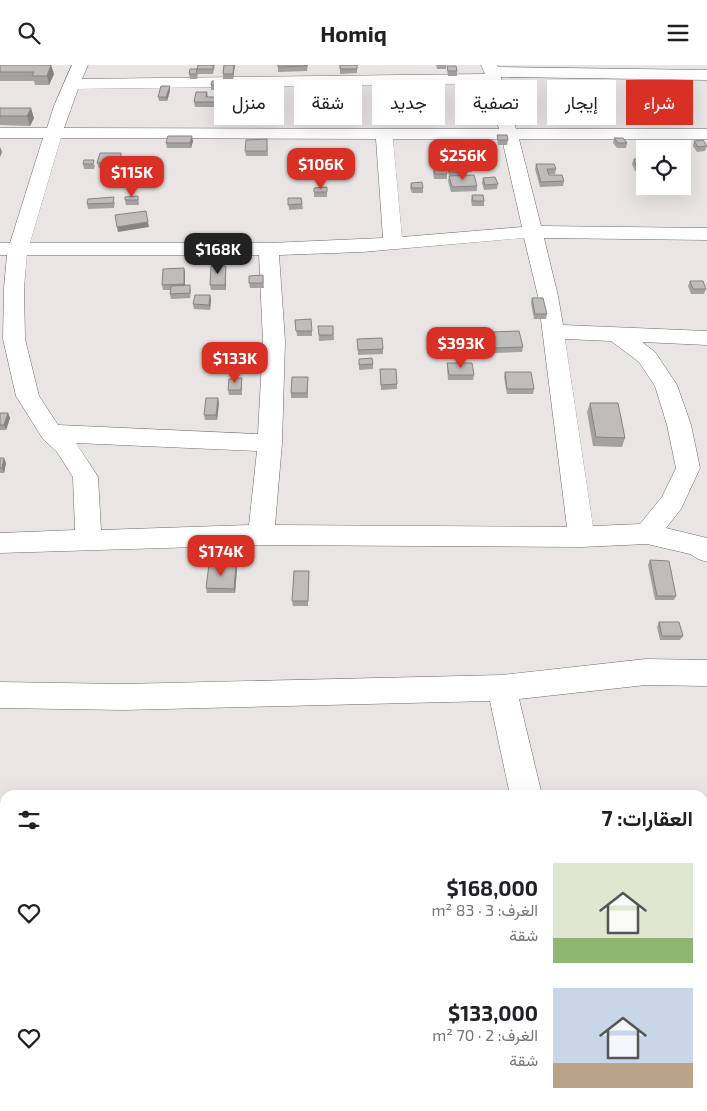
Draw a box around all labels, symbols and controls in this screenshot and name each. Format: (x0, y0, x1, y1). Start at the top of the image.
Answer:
icon: search (15, 19, 43, 47)
icon: menu (664, 19, 692, 47)
text: Homiq (320, 20, 387, 46)
chip: منزل (214, 80, 284, 125)
chip: شقة (294, 80, 362, 125)
chip: جديد (372, 80, 445, 125)
chip: تصفية (455, 80, 537, 125)
chip: إيجار (547, 80, 616, 125)
chip: شراء (626, 80, 693, 125)
pin: $256K (428, 139, 498, 181)
map controls (636, 140, 691, 195)
button: locate (636, 140, 691, 195)
text: $256K (440, 145, 487, 164)
pin: $106K (286, 147, 356, 190)
text: $106K (298, 154, 344, 173)
pin: $115K (97, 155, 167, 198)
text: $115K (111, 162, 153, 181)
pin: $168K (183, 233, 253, 275)
text: $168K (195, 239, 241, 258)
pin: $393K (426, 327, 496, 369)
text: $393K (437, 333, 485, 352)
pin: $133K (200, 341, 270, 384)
text: $133K (213, 348, 257, 367)
pin: $174K (186, 535, 256, 577)
text: $174K (199, 541, 243, 560)
text: العقارات: 7 (602, 805, 693, 830)
icon: filters (15, 806, 43, 834)
text: $168,000 (446, 875, 538, 900)
icon: home (593, 883, 653, 943)
icon: heart (15, 899, 43, 927)
text: الغرف: 3 · 83 m² (432, 900, 538, 919)
text: شقة (509, 925, 538, 944)
text: $133,000 (448, 1000, 538, 1025)
icon: home (593, 1008, 653, 1068)
icon: heart (15, 1024, 43, 1052)
text: الغرف: 2 · 70 m² (432, 1025, 538, 1044)
text: شقة (509, 1050, 538, 1069)

